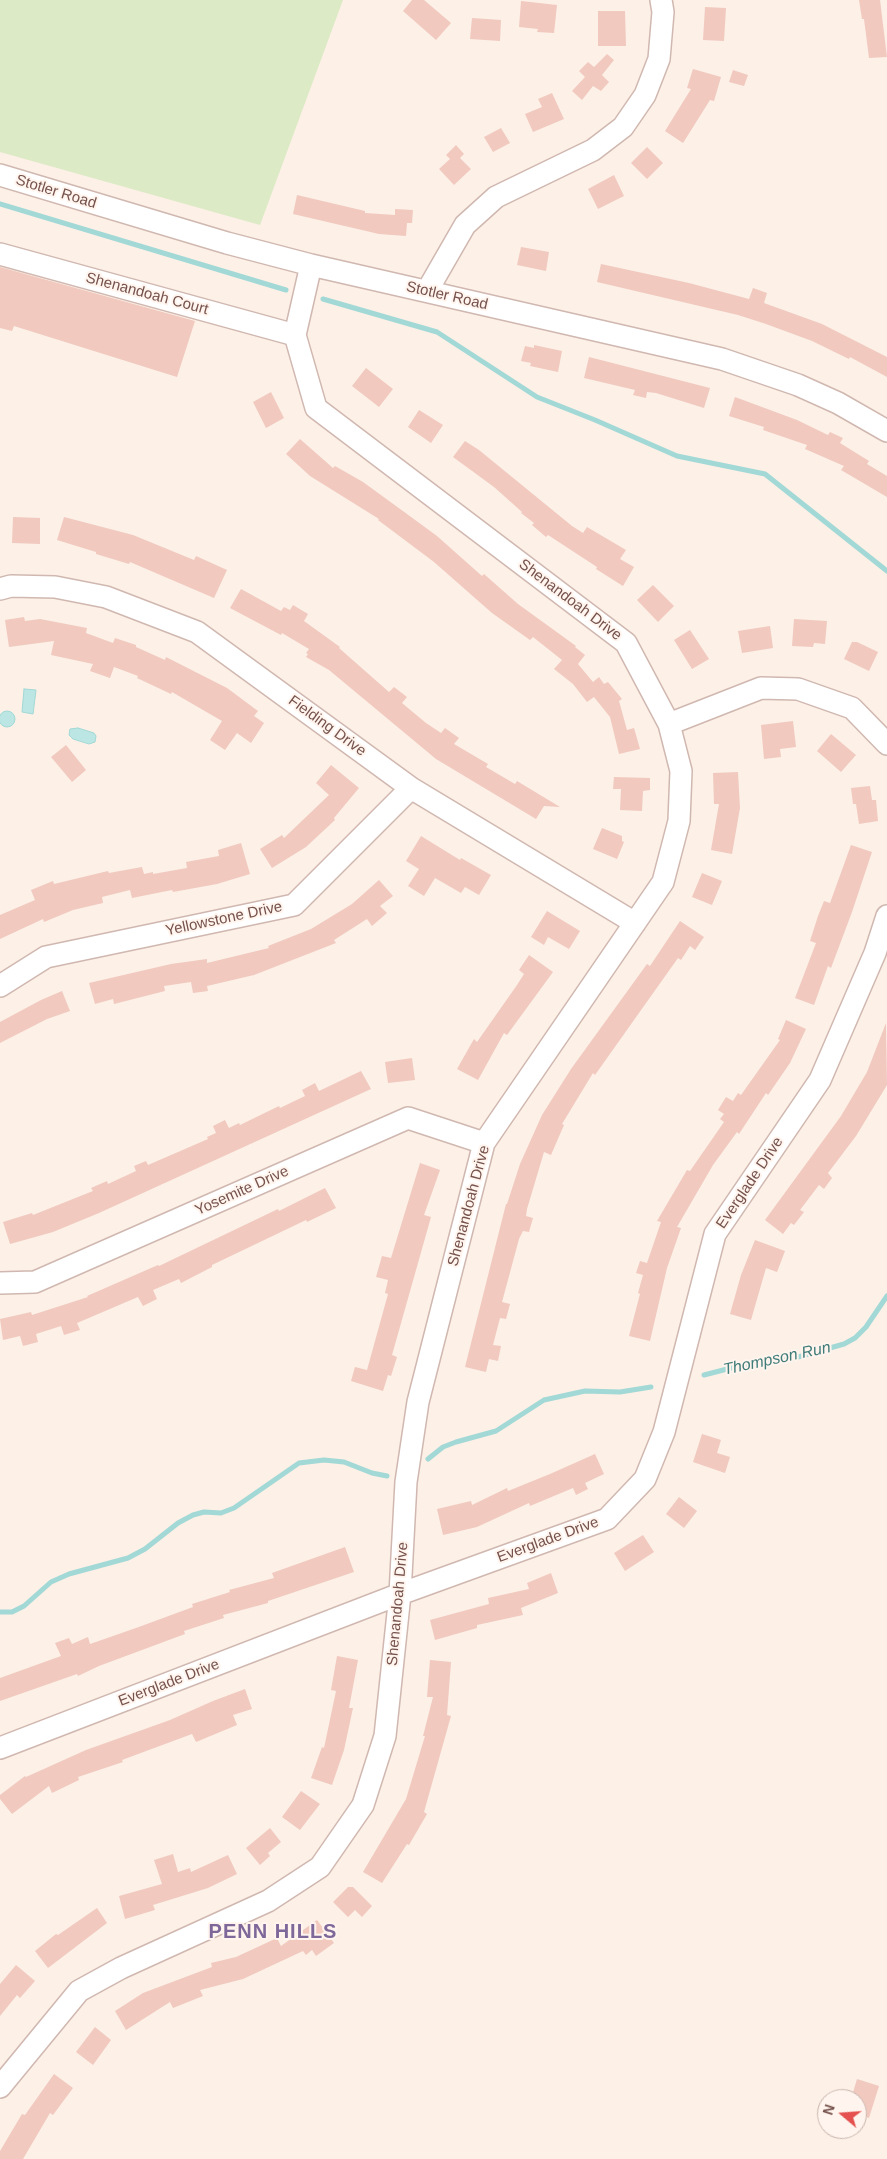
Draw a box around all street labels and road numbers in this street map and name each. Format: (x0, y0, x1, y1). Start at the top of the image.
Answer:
street label: Stotler Road (14, 171, 98, 213)
street label: Shenandoah Court (84, 269, 210, 319)
street label: Stotler Road (404, 278, 490, 314)
street label: Shenandoah Drive (515, 555, 625, 645)
street label: Fielding Drive (285, 692, 369, 760)
street label: Yellowstone Drive (164, 898, 284, 940)
street label: Everglade Drive (713, 1134, 787, 1232)
street label: Shenandoah Drive (444, 1144, 494, 1268)
street label: Yosemite Drive (193, 1162, 291, 1220)
street label: Everglade Drive (495, 1513, 601, 1567)
street label: Shenandoah Drive (384, 1541, 412, 1667)
street label: Everglade Drive (116, 1655, 222, 1711)

